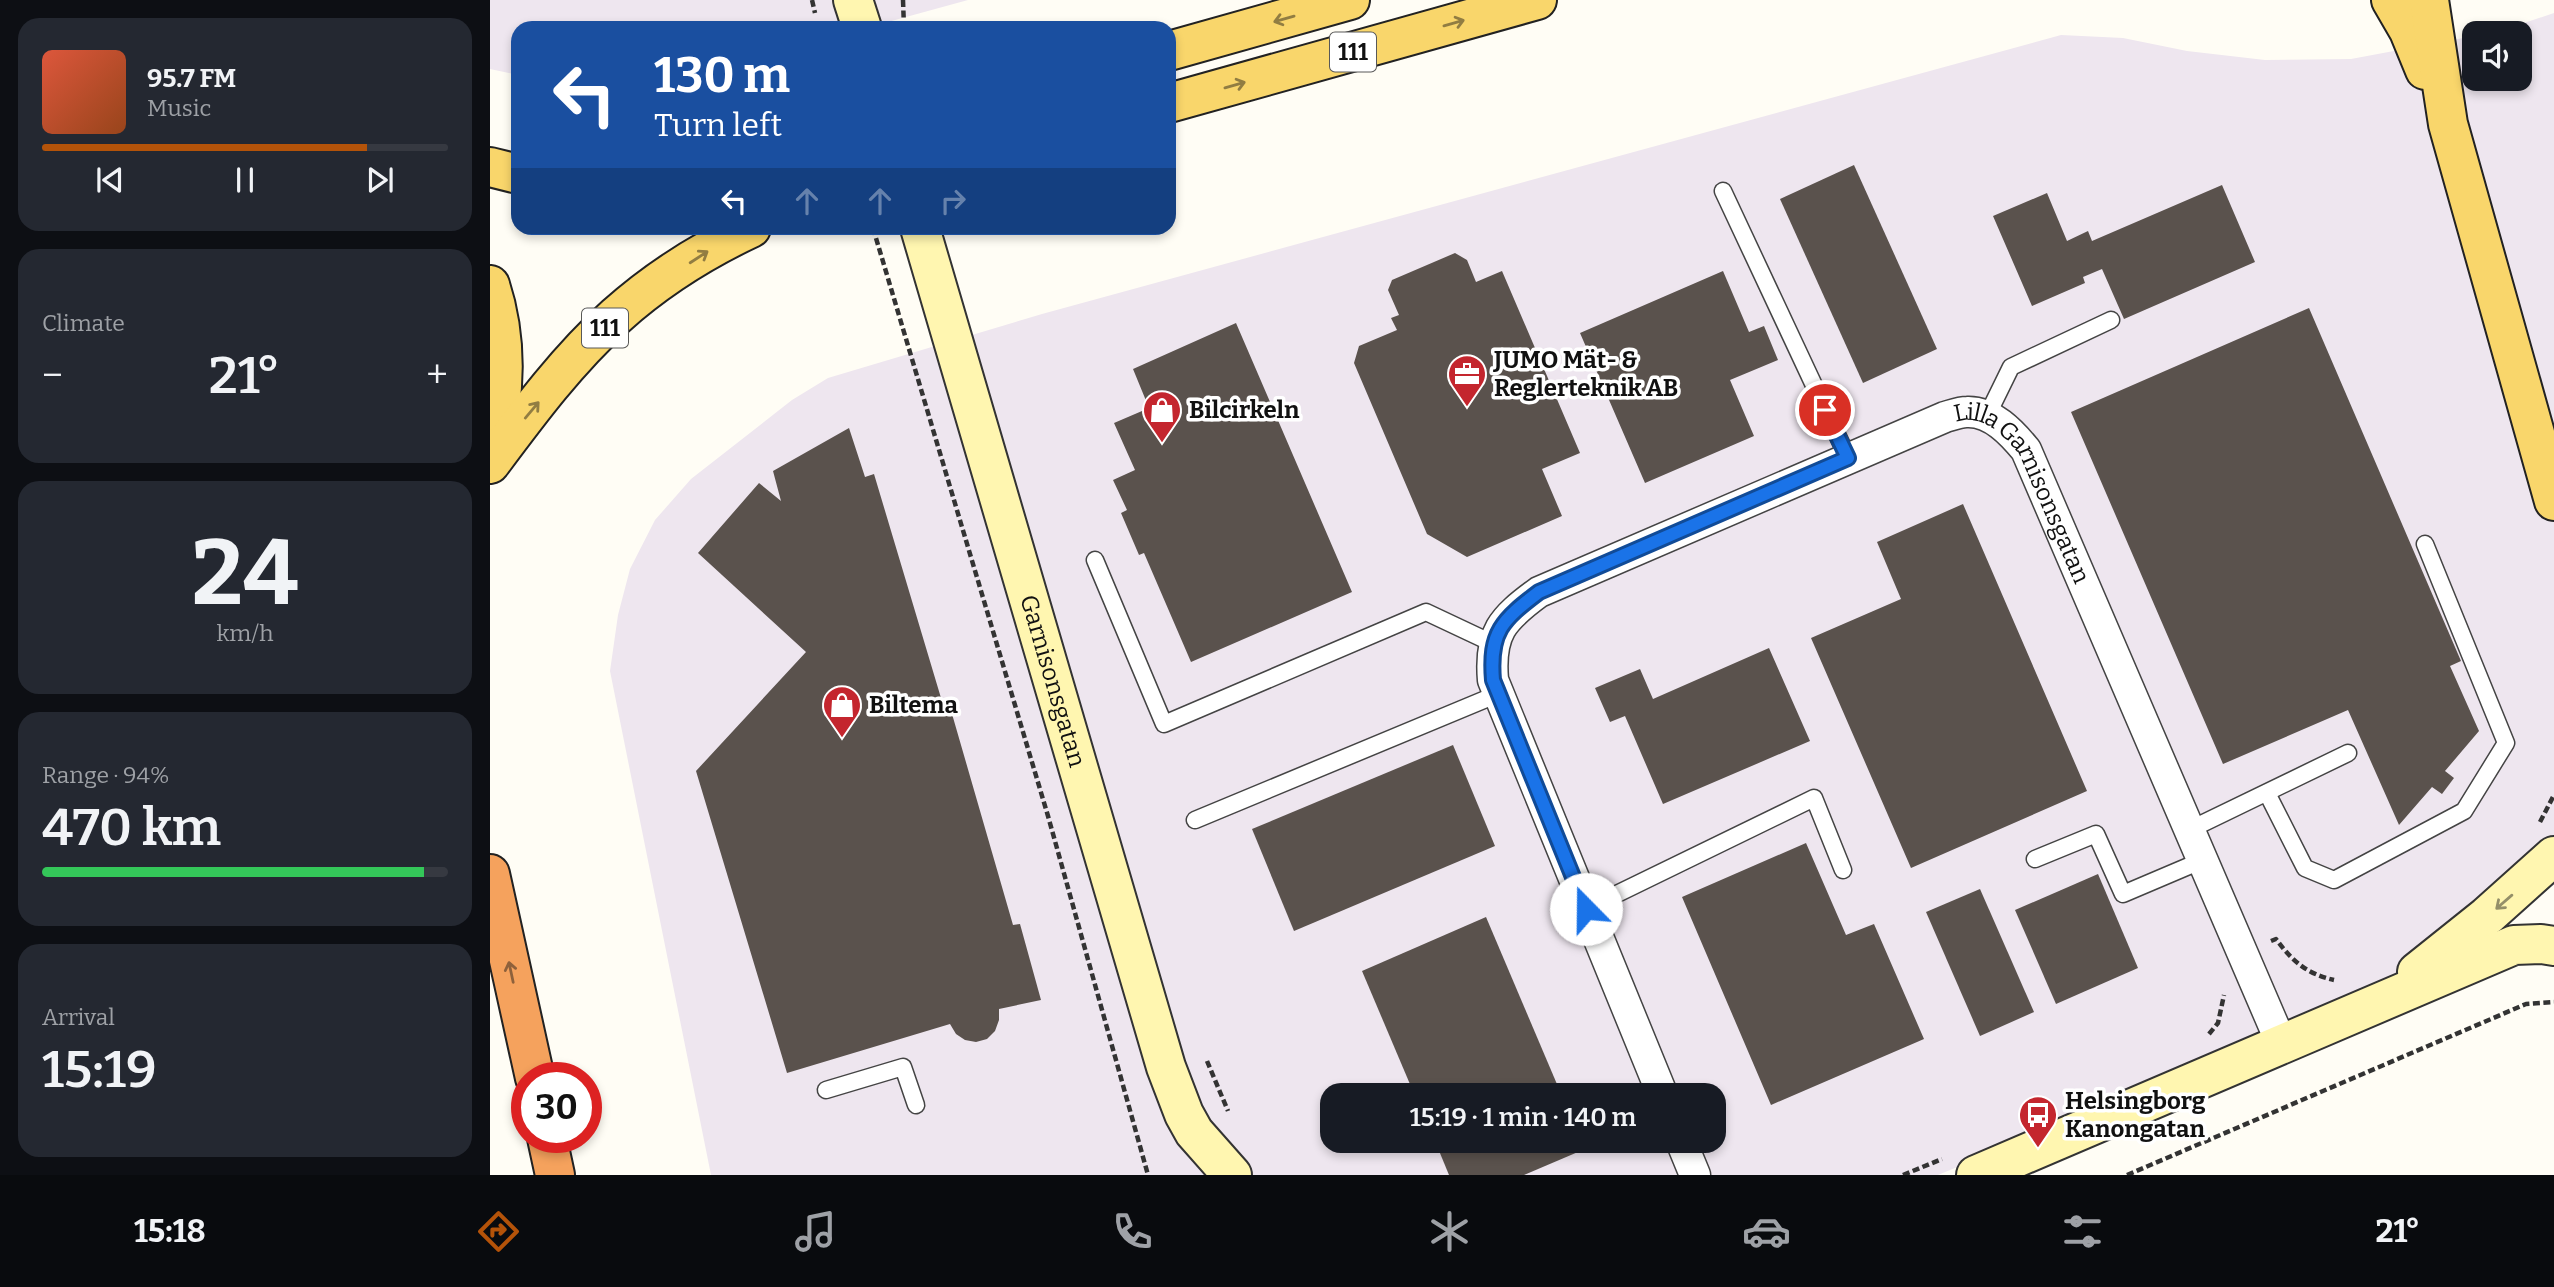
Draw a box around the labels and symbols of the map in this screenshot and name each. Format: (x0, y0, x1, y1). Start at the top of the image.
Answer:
one-way arrow (1273, 13, 1295, 26)
one-way arrow (1443, 16, 1465, 29)
road number: 111 (1330, 32, 1376, 72)
one-way arrow (1224, 77, 1246, 90)
one-way arrow (688, 250, 708, 264)
road number: 111 (582, 308, 628, 348)
place label: JUMO Mät- & Reglerteknik AB (1492, 346, 1678, 402)
office icon: JUMO Mät- & Reglerteknik AB (1446, 353, 1488, 408)
pin (1795, 380, 1855, 440)
shop icon: Bilcirkeln (1141, 389, 1183, 444)
place label: Bilcirkeln (1189, 396, 1300, 424)
street label: Lilla Garnisonsgatan (1951, 398, 2096, 588)
one-way arrow (524, 401, 539, 419)
street label: Garnisonsgatan (1014, 591, 1091, 770)
shop icon: Biltema (821, 684, 863, 739)
place label: Biltema (869, 691, 958, 719)
position arrow (1549, 872, 1623, 946)
one-way arrow (2495, 894, 2513, 910)
one-way arrow (504, 961, 518, 984)
speed limit sign: 30 (511, 1062, 602, 1153)
place label: Helsingborg Kanongatan (2065, 1087, 2206, 1143)
bus stop icon: Helsingborg Kanongatan (2017, 1094, 2059, 1149)

